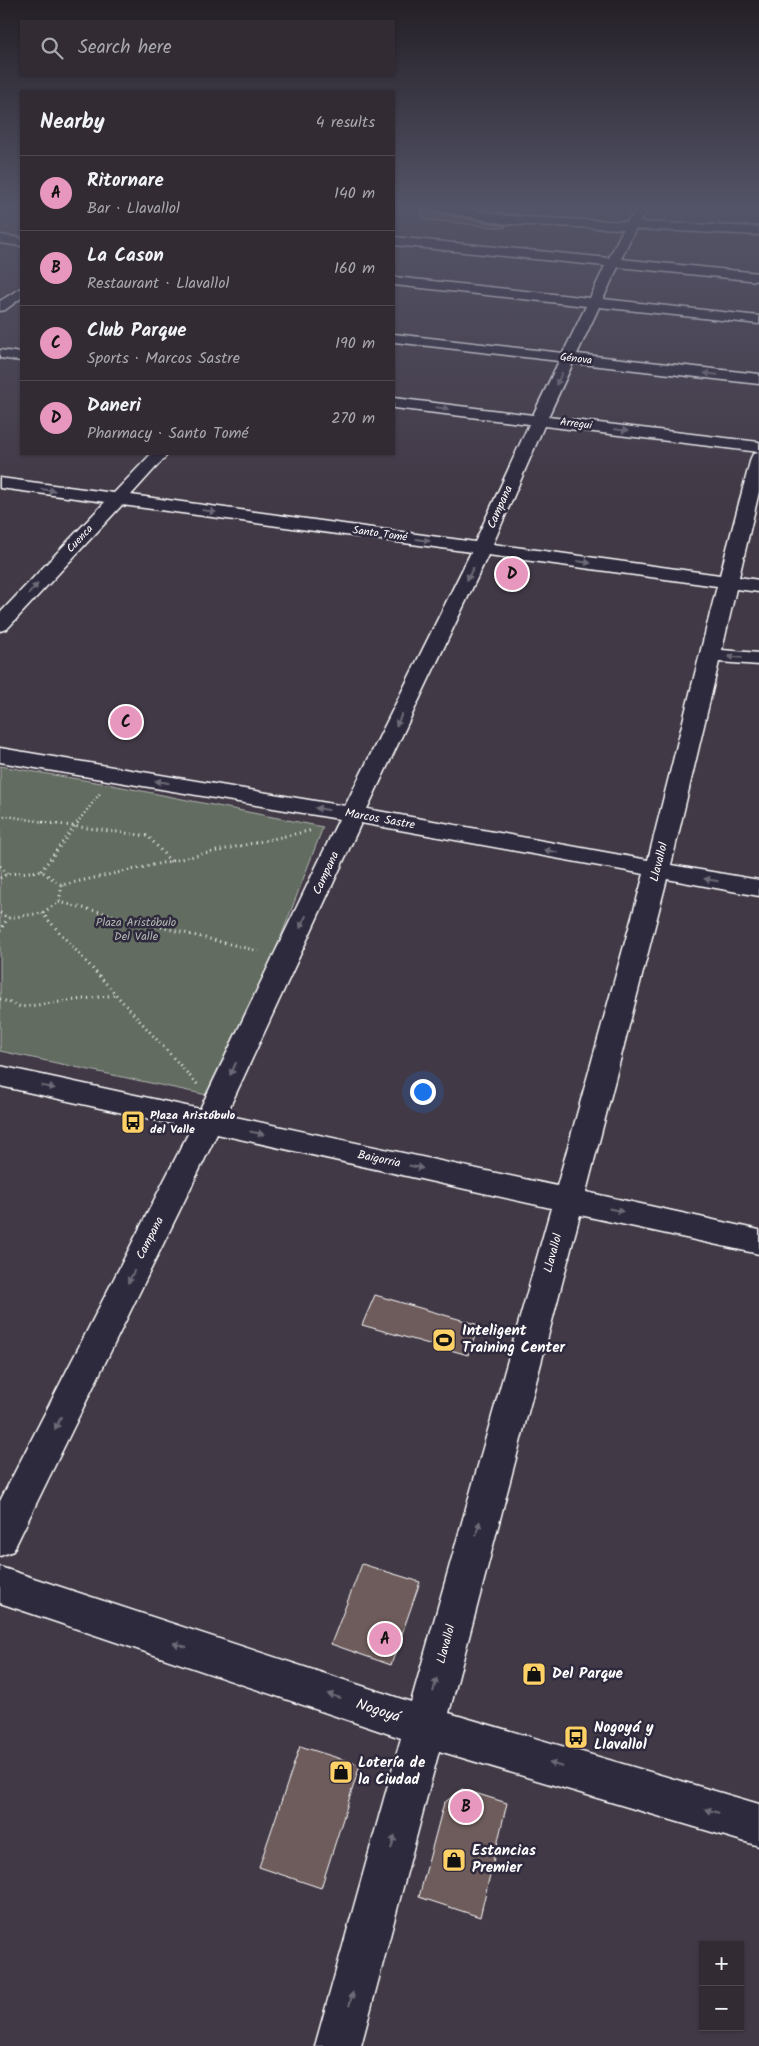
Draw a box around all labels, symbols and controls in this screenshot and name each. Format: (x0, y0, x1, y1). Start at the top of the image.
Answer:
search box (20, 20, 395, 75)
text: Search here (78, 33, 172, 63)
icon: search (38, 34, 66, 62)
text: Nearby (40, 106, 105, 139)
text: 4 results (316, 110, 375, 135)
text: Ritornare (87, 166, 164, 196)
text: A (51, 181, 61, 206)
text: 140 m (334, 181, 375, 206)
text: Bar · Llavallol (87, 196, 180, 221)
text: La Cason (87, 241, 164, 271)
text: B (51, 256, 61, 281)
text: 160 m (334, 256, 375, 281)
text: Restaurant · Llavallol (87, 271, 229, 296)
text: Club Parque (87, 316, 186, 346)
text: C (51, 331, 61, 356)
text: 190 m (335, 331, 375, 356)
text: Sports · Marcos Sastre (87, 346, 240, 371)
street label: Génova (559, 348, 593, 370)
one-way arrow (702, 370, 718, 378)
one-way arrow (555, 371, 563, 386)
text: Daneri (87, 391, 141, 421)
one-way arrow (434, 404, 450, 412)
text: D (51, 406, 61, 431)
text: 270 m (331, 406, 375, 431)
street label: Arregui (559, 413, 593, 435)
text: Pharmacy · Santo Tomé (87, 421, 249, 446)
one-way arrow (613, 426, 629, 434)
street label: Campana (482, 482, 518, 532)
one-way arrow (41, 486, 57, 494)
one-way arrow (202, 507, 218, 515)
street label: Cuenca (62, 521, 98, 557)
street label: Santo Tomé (352, 521, 410, 547)
one-way arrow (415, 536, 431, 544)
pin: D (496, 555, 528, 593)
one-way arrow (576, 558, 592, 566)
one-way arrow (466, 567, 474, 581)
one-way arrow (27, 584, 39, 596)
one-way arrow (727, 653, 743, 661)
pin: C (110, 703, 142, 741)
one-way arrow (395, 713, 403, 727)
one-way arrow (154, 778, 170, 786)
street label: Marcos Sastre (343, 803, 417, 835)
one-way arrow (314, 804, 330, 812)
street label: Llavallol (645, 840, 673, 884)
one-way arrow (543, 847, 559, 855)
street label: Campana (308, 848, 344, 898)
one-way arrow (703, 876, 719, 884)
park label: Plaza Aristóbulo Del Valle (96, 913, 176, 946)
one-way arrow (298, 915, 306, 929)
one-way arrow (229, 1062, 237, 1076)
your location (410, 1079, 436, 1105)
one-way arrow (40, 1083, 56, 1091)
place label: Plaza Aristóbulo del Valle (150, 1106, 236, 1139)
bus stop icon: Plaza Aristóbulo del Valle (120, 1109, 146, 1135)
one-way arrow (250, 1130, 266, 1138)
street label: Baigorria (356, 1145, 403, 1173)
one-way arrow (409, 1164, 425, 1172)
one-way arrow (608, 1206, 623, 1214)
street label: Campana (131, 1213, 169, 1263)
street label: Llavallol (539, 1231, 567, 1275)
one-way arrow (127, 1270, 135, 1284)
place label: Inteligent Training Center (462, 1319, 566, 1360)
sports icon: Inteligent Training Center (431, 1327, 457, 1353)
one-way arrow (54, 1415, 62, 1430)
one-way arrow (474, 1521, 482, 1536)
pin: A (369, 1620, 401, 1658)
street label: Llavallol (432, 1622, 460, 1666)
one-way arrow (172, 1640, 187, 1648)
shop icon: Del Parque (521, 1661, 547, 1687)
place label: Del Parque (552, 1662, 623, 1686)
one-way arrow (431, 1678, 439, 1693)
one-way arrow (327, 1692, 342, 1699)
street label: Nogoyá (353, 1693, 405, 1730)
place label: Nogoyá y Llavallol (594, 1716, 654, 1757)
bus stop icon: Nogoyá y Llavallol (563, 1724, 589, 1750)
place label: Lotería de la Ciudad (358, 1751, 426, 1792)
shop icon: Lotería de la Ciudad (328, 1759, 354, 1785)
one-way arrow (549, 1760, 564, 1768)
pin: B (450, 1788, 482, 1826)
one-way arrow (705, 1806, 720, 1814)
one-way arrow (389, 1834, 397, 1849)
place label: Estancias Premier (472, 1839, 536, 1880)
shop icon: Estancias Premier (441, 1847, 467, 1873)
map controls (699, 1941, 744, 2031)
button: + (699, 1941, 744, 1986)
button: − (699, 1986, 744, 2031)
one-way arrow (347, 1991, 355, 2006)

